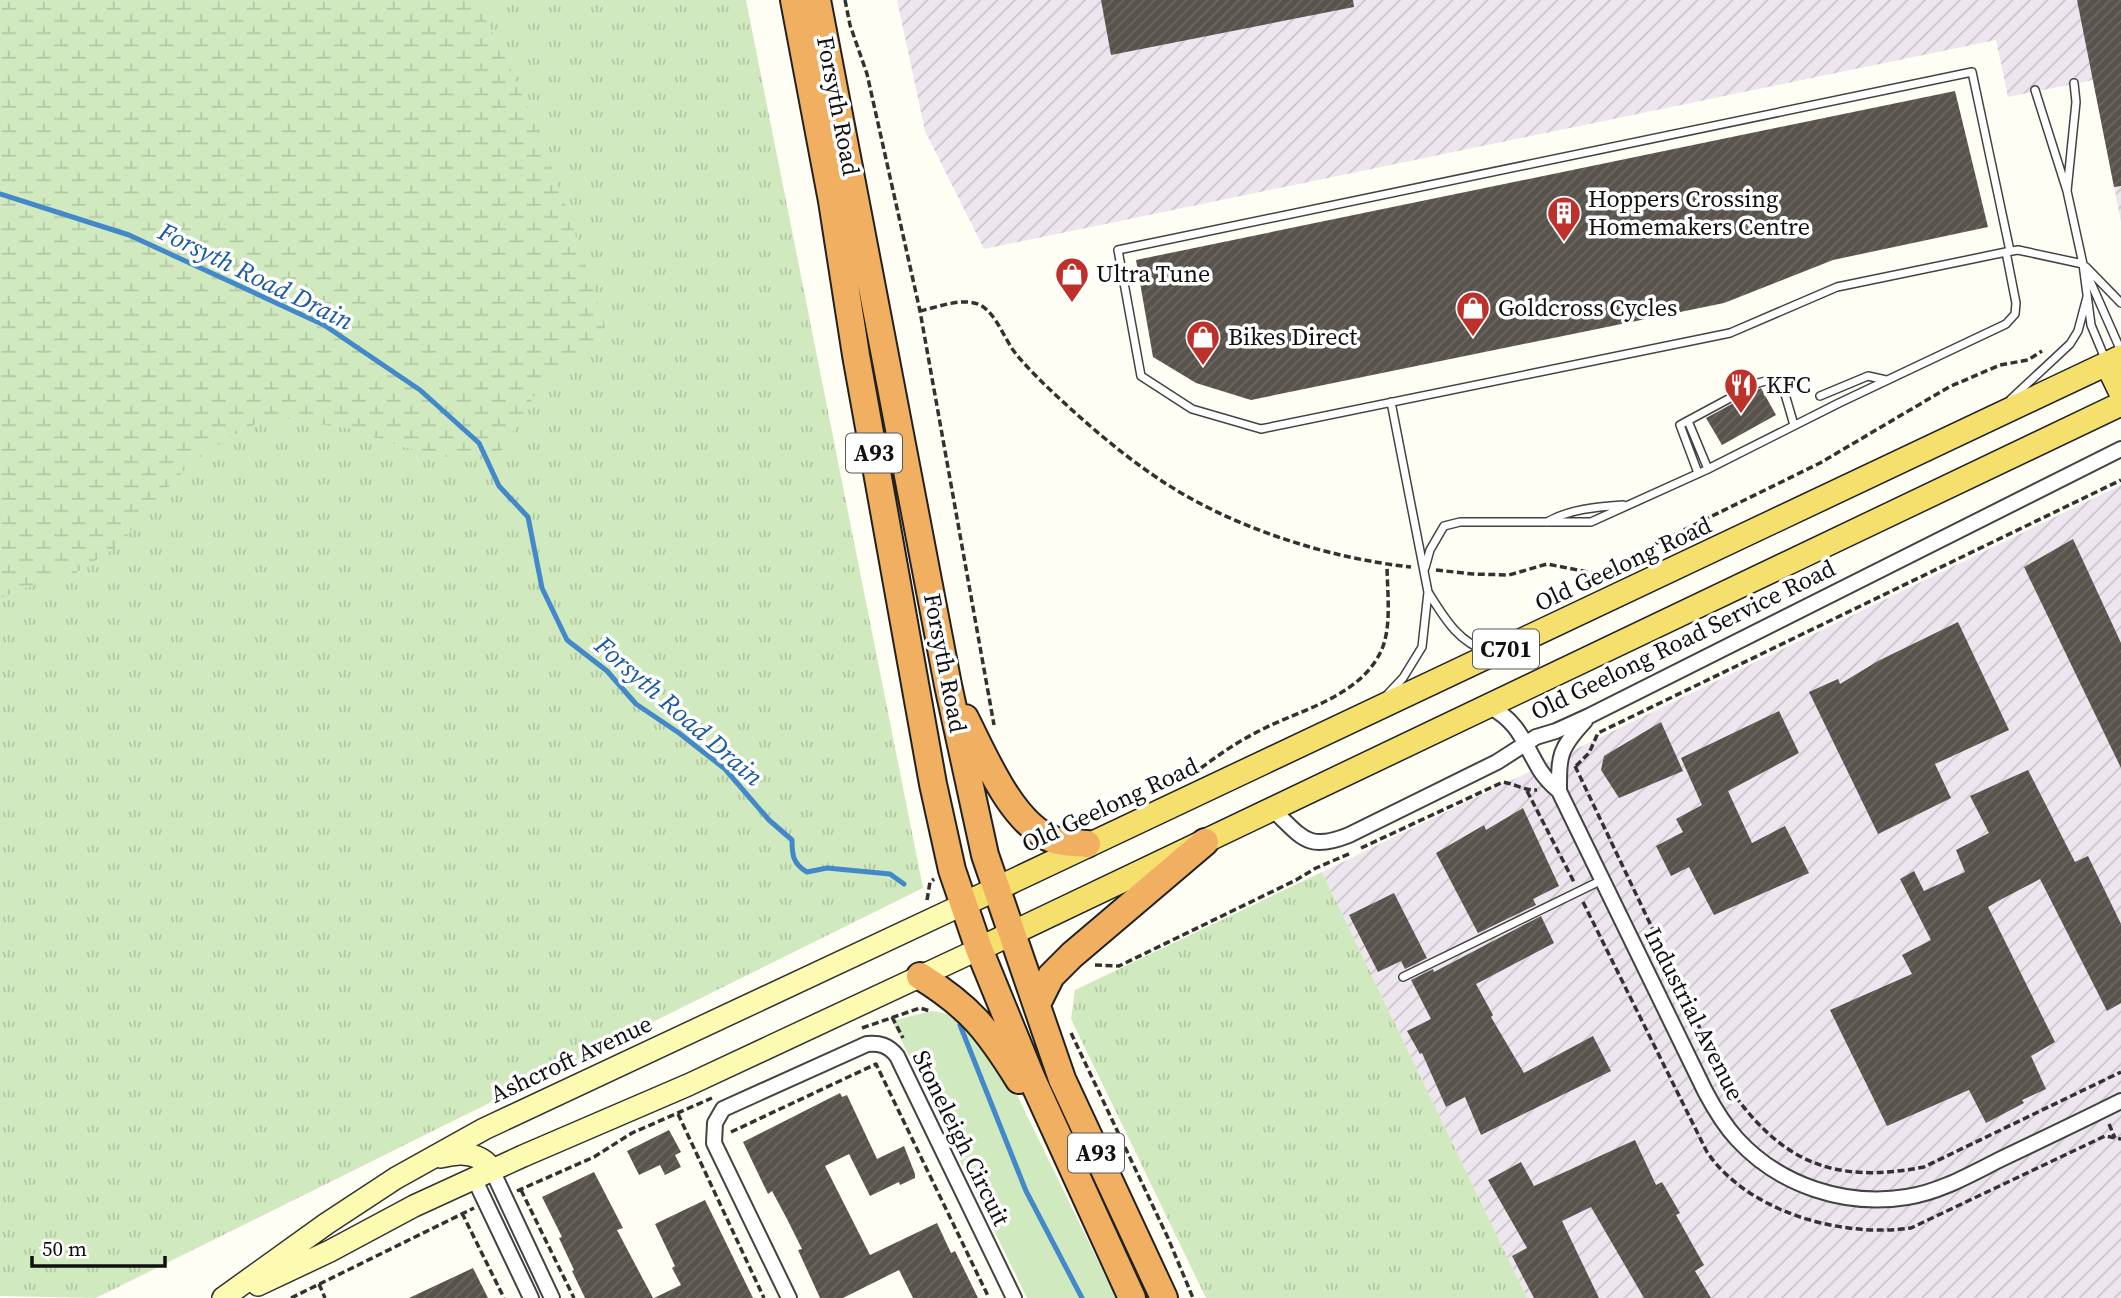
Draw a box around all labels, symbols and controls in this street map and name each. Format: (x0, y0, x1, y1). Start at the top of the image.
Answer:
street label: Forsyth Road (809, 33, 868, 179)
place label: Hoppers Crossing Homemakers Centre (1588, 182, 1810, 243)
building icon: Hoppers Crossing Homemakers Centre (1545, 194, 1583, 243)
water label: Forsyth Road Drain (152, 213, 360, 339)
shop icon: Ultra Tune (1053, 255, 1091, 304)
place label: Ultra Tune (1096, 257, 1210, 290)
shop icon: Goldcross Cycles (1454, 289, 1492, 338)
place label: Goldcross Cycles (1498, 291, 1678, 324)
shop icon: Bikes Direct (1184, 318, 1222, 367)
place label: Bikes Direct (1228, 320, 1357, 353)
restaurant icon: KFC (1722, 366, 1760, 415)
place label: KFC (1766, 368, 1811, 401)
road number: A93 (846, 433, 902, 472)
street label: Old Geelong Road (1529, 508, 1717, 619)
street label: Old Geelong Road Service Road (1525, 551, 1841, 728)
street label: Forsyth Road (916, 590, 975, 736)
water label: Forsyth Road Drain (586, 627, 771, 795)
road number: C701 (1473, 629, 1539, 668)
street label: Old Geelong Road (1016, 749, 1204, 860)
street label: Industrial Avenue (1637, 922, 1752, 1106)
street label: Ashcroft Avenue (484, 1007, 657, 1111)
street label: Stoneleigh Circuit (905, 1045, 1018, 1231)
road number: A93 (1068, 1134, 1124, 1172)
scale bar (32, 1224, 164, 1268)
text: 50 m (42, 1234, 87, 1263)

